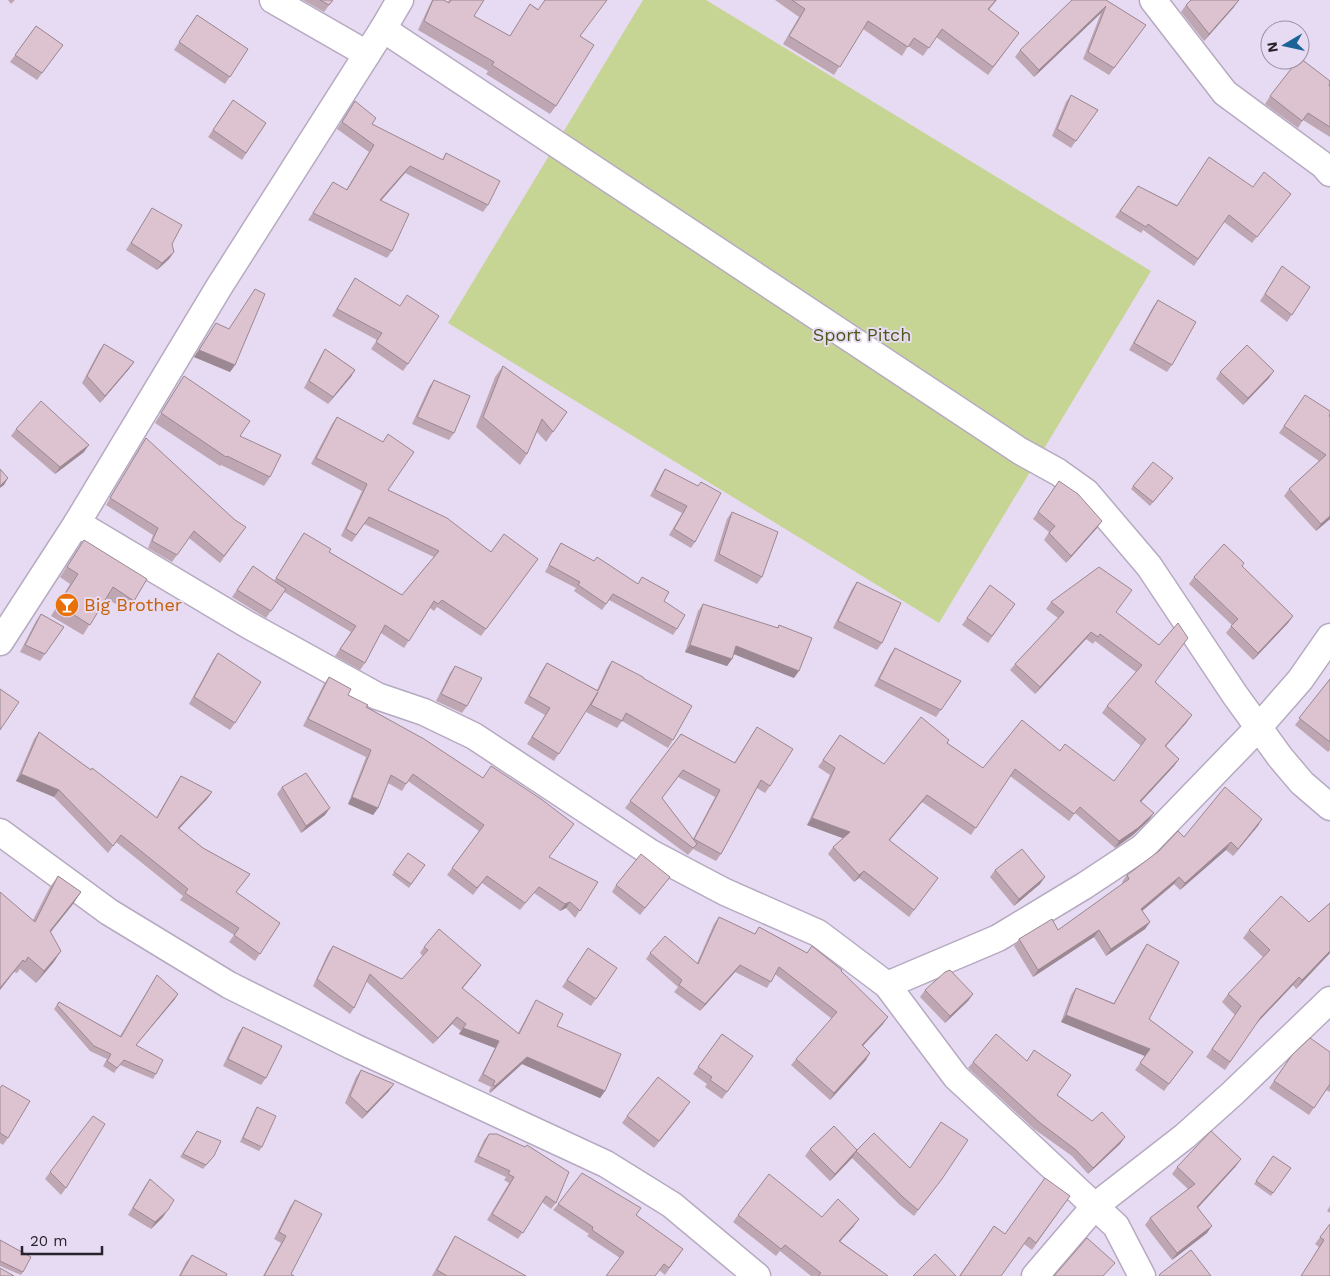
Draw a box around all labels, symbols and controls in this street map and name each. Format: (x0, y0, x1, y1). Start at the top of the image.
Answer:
north arrow (1260, 20, 1310, 70)
text: N (1263, 41, 1281, 53)
park label: Sport Pitch (813, 324, 911, 345)
bar icon: Big Brother (54, 592, 80, 618)
place label: Big Brother (84, 594, 182, 615)
scale bar (22, 1224, 102, 1256)
text: 20 m (30, 1232, 68, 1250)

